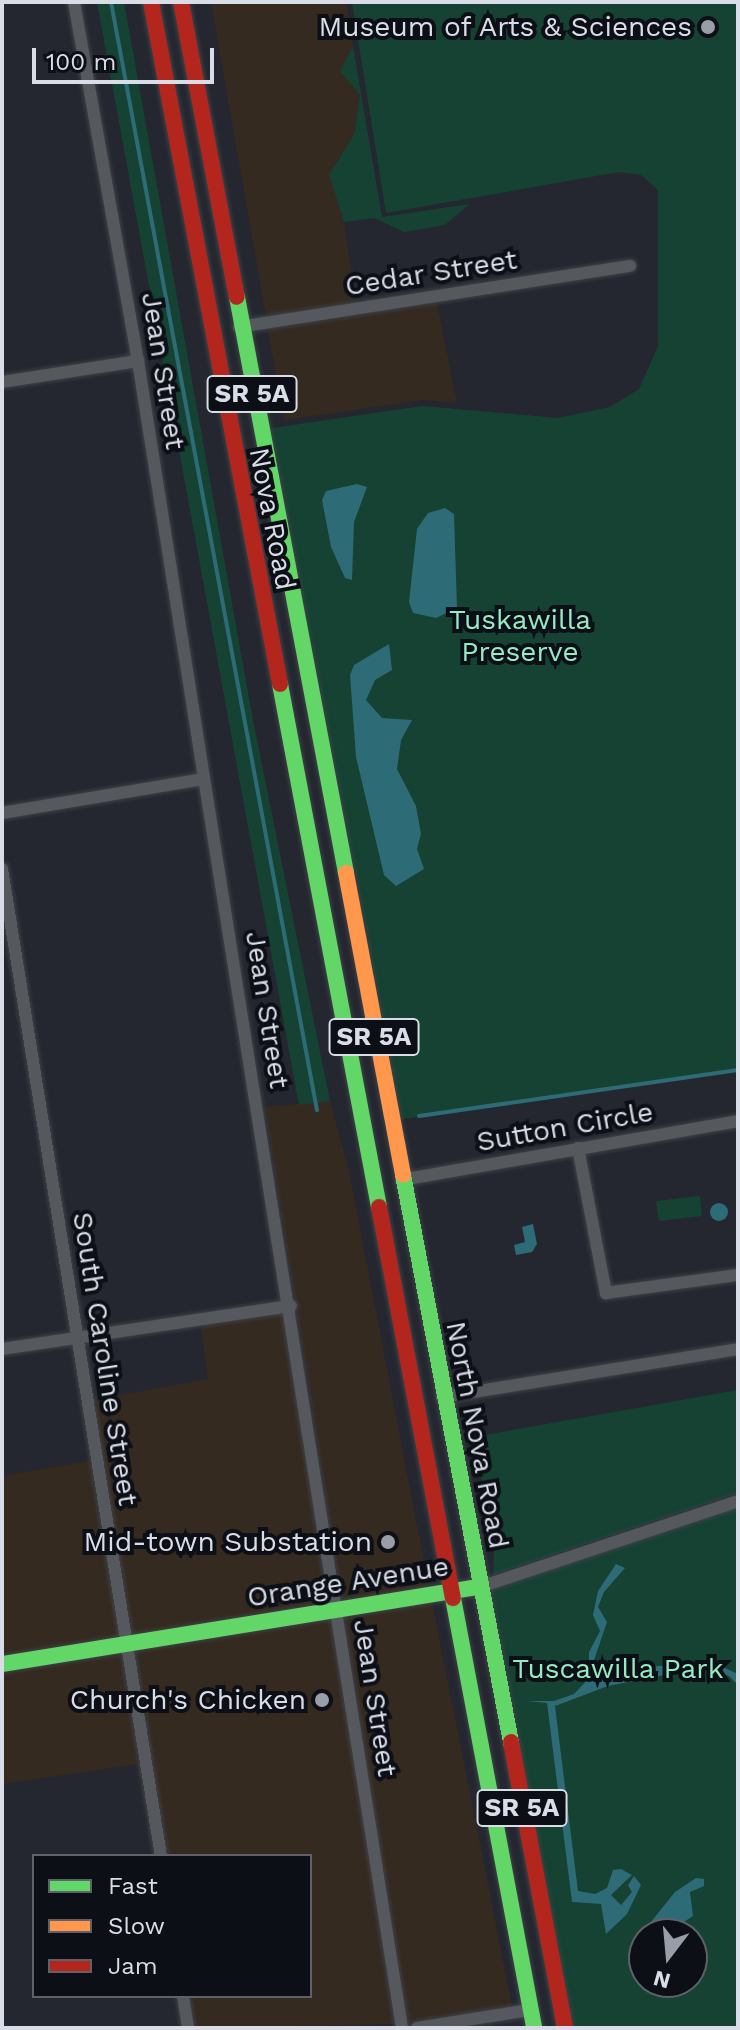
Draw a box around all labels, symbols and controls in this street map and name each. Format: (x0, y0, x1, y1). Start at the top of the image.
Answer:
place label: Museum of Arts & Sciences (316, 10, 692, 44)
marker: Museum of Arts & Sciences (699, 18, 717, 36)
scale bar (36, 32, 218, 82)
text: 100 m (46, 48, 116, 76)
street label: Cedar Street (342, 243, 520, 303)
street label: Jean Street (134, 290, 192, 452)
road number: SR 5A (206, 372, 298, 416)
street label: Nova Road (242, 445, 302, 593)
park label: Tuskawilla Preserve (449, 603, 591, 669)
street label: Jean Street (238, 929, 296, 1091)
road number: SR 5A (328, 1015, 420, 1059)
street label: Sutton Circle (474, 1095, 656, 1159)
street label: South Caroline Street (65, 1210, 145, 1508)
street label: North Nova Road (438, 1318, 516, 1552)
place label: Mid-town Substation (83, 1525, 372, 1559)
marker: Mid-town Substation (379, 1533, 397, 1551)
street label: Orange Avenue (244, 1549, 452, 1615)
street label: Jean Street (346, 1617, 404, 1779)
park label: Tuscawilla Park (512, 1652, 724, 1686)
place label: Church's Chicken (70, 1683, 306, 1717)
marker: Church's Chicken (313, 1691, 331, 1709)
road number: SR 5A (476, 1786, 568, 1830)
legend (32, 1854, 312, 1998)
text: Fast (108, 1872, 158, 1900)
text: Slow (108, 1912, 165, 1940)
north arrow (628, 1918, 708, 1998)
text: Jam (108, 1952, 158, 1980)
text: N (651, 1965, 673, 1994)

